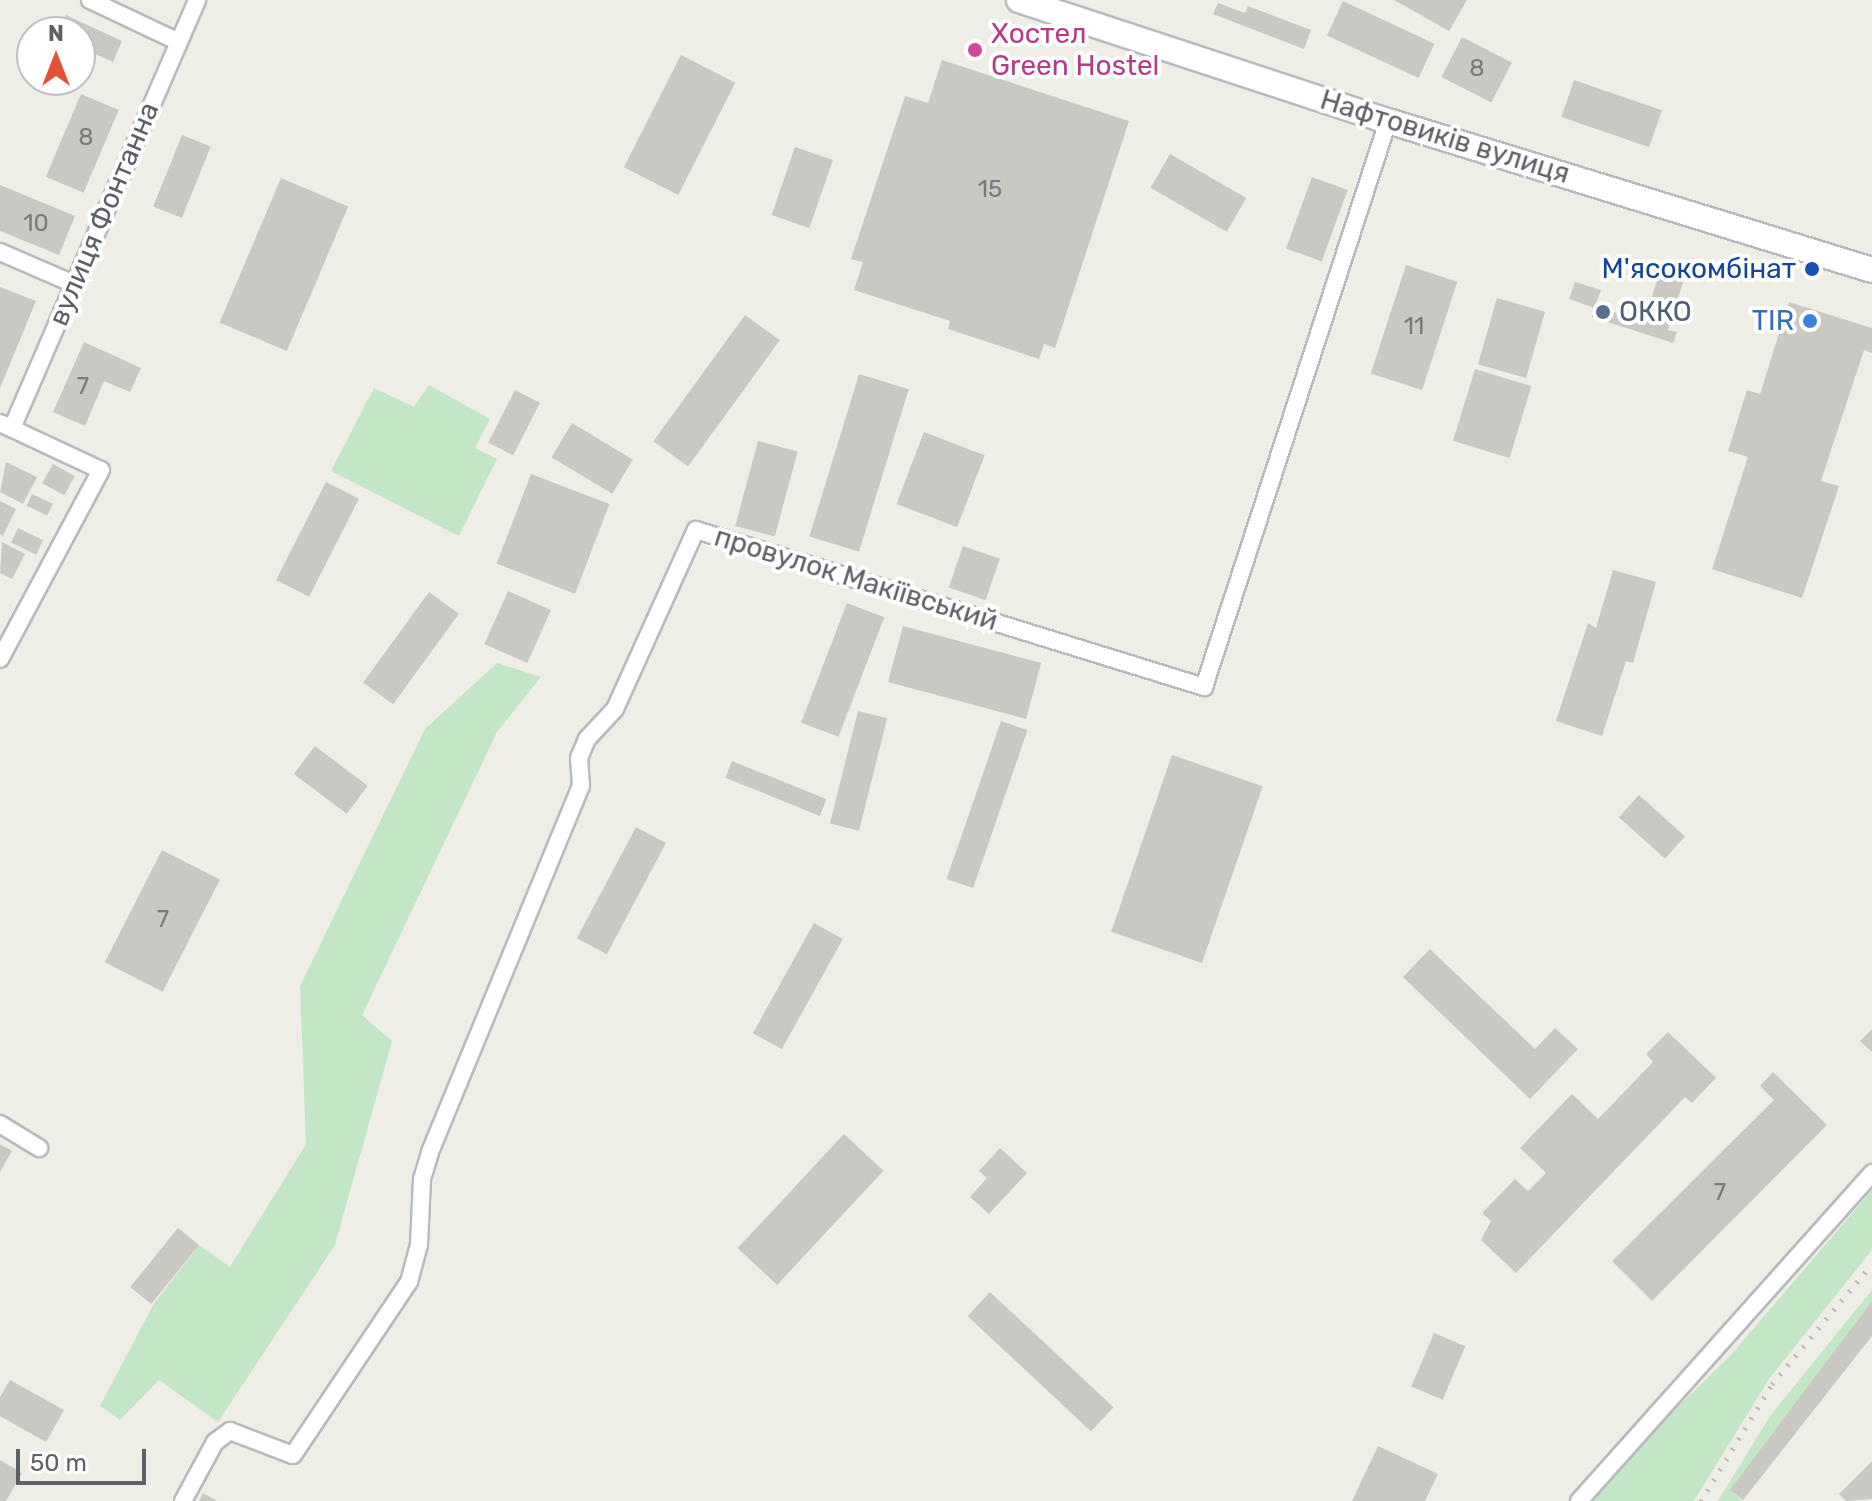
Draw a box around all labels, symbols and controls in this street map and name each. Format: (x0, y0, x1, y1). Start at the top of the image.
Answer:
north arrow (16, 16, 96, 96)
place label: Хостел Green Hostel (991, 17, 1159, 83)
text: N (48, 20, 64, 47)
marker: Хостел Green Hostel (966, 41, 984, 59)
house number: 8 (1469, 55, 1485, 83)
street label: Нафтовиків вулиця (1316, 83, 1574, 191)
street label: вулиця Фонтанна (42, 97, 166, 331)
house number: 8 (78, 124, 94, 152)
house number: 15 (978, 176, 1002, 204)
house number: 10 (23, 210, 49, 238)
place label: М'ясокомбінат (1601, 252, 1796, 286)
marker: М'ясокомбінат (1803, 260, 1821, 278)
place label: ОККО (1619, 295, 1692, 329)
marker: ОККО (1594, 303, 1612, 321)
place label: TIR (1752, 304, 1794, 338)
marker: TIR (1801, 312, 1819, 330)
house number: 11 (1404, 313, 1424, 341)
house number: 7 (77, 373, 89, 401)
street label: провулок Макіївський (710, 520, 1002, 638)
house number: 7 (157, 906, 169, 934)
house number: 7 (1714, 1179, 1726, 1207)
scale bar (20, 1433, 150, 1483)
text: 50 m (30, 1449, 87, 1477)

